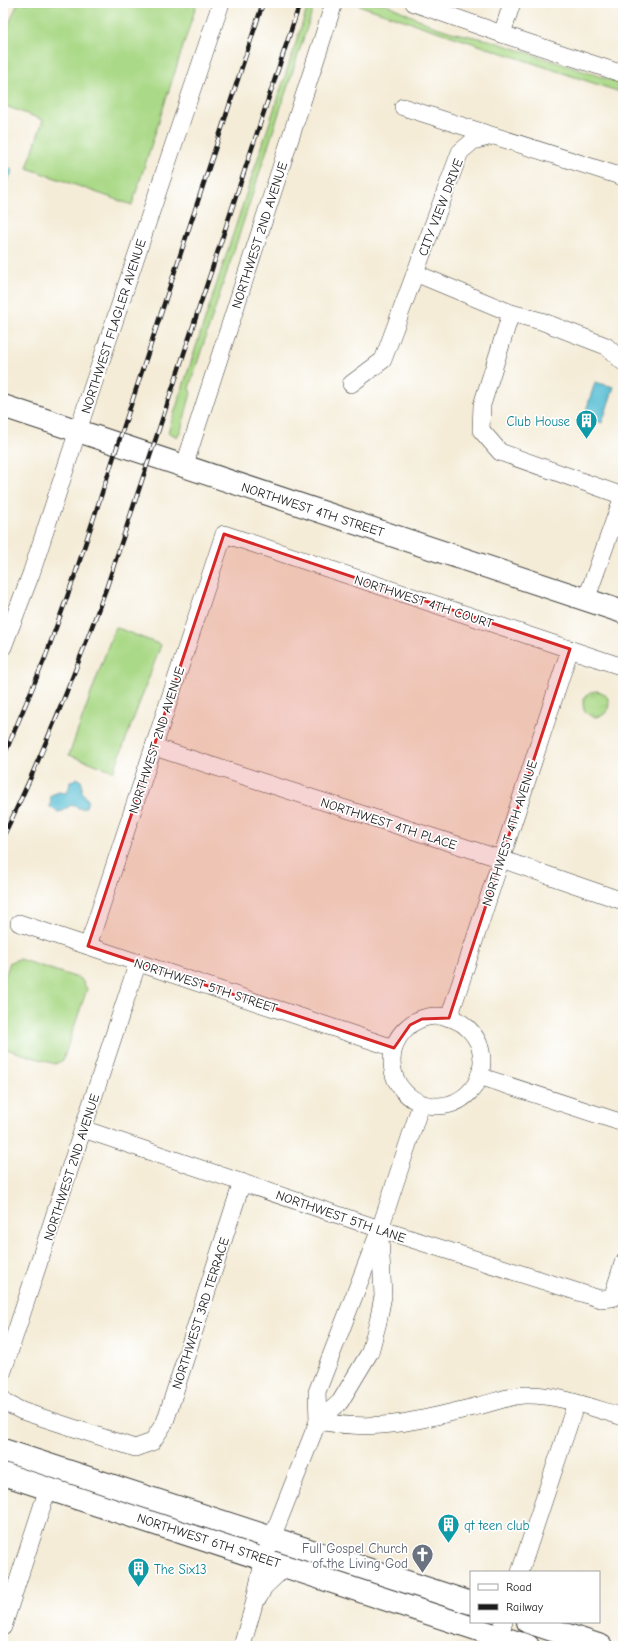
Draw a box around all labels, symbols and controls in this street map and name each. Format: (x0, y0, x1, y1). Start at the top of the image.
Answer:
street label: CITY VIEW DRIVE (415, 156, 466, 258)
street label: NORTHWEST 2ND AVENUE (229, 160, 290, 310)
street label: NORTHWEST FLAGLER AVENUE (78, 237, 149, 415)
building icon: Club House (573, 408, 599, 441)
place label: Club House (506, 414, 570, 429)
street label: NORTHWEST 4TH STREET (240, 479, 386, 540)
street label: NORTHWEST 4TH COURT (353, 572, 495, 631)
street label: NORTHWEST 2ND AVENUE (126, 665, 187, 815)
street label: NORTHWEST 4TH AVENUE (479, 758, 540, 908)
street label: NORTHWEST 4TH PLACE (319, 794, 459, 853)
street label: NORTHWEST 5TH STREET (132, 955, 280, 1016)
street label: NORTHWEST 2ND AVENUE (41, 1092, 102, 1242)
street label: NORTHWEST 5TH LANE (274, 1187, 408, 1246)
street label: NORTHWEST 3RD TERRACE (169, 1235, 232, 1391)
street label: NORTHWEST 6TH STREET (135, 1510, 283, 1571)
building icon: qt teen club (436, 1512, 462, 1545)
place label: qt teen club (464, 1518, 529, 1533)
place label: Full Gospel Church of the Living God (302, 1541, 408, 1571)
church icon: Full Gospel Church of the Living God (410, 1542, 436, 1575)
building icon: The Six13 (126, 1556, 152, 1589)
place label: The Six13 (154, 1562, 207, 1577)
legend (470, 1571, 600, 1623)
text: Road (506, 1580, 532, 1594)
text: Railway (506, 1600, 544, 1614)

